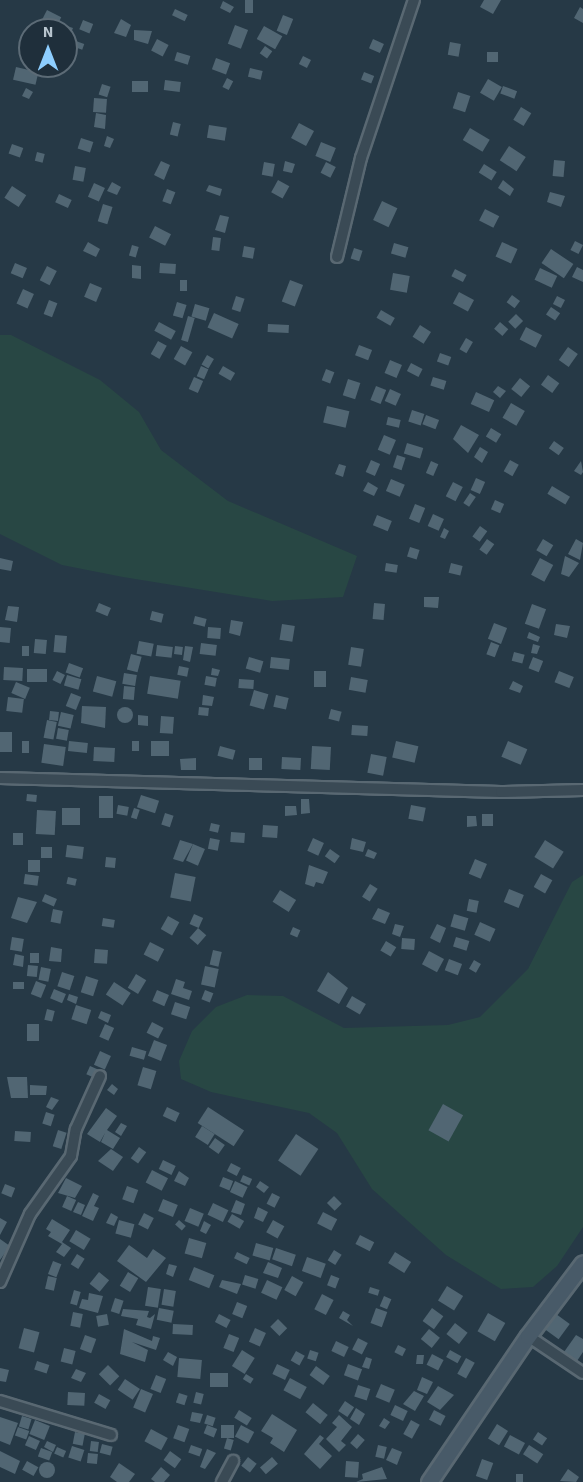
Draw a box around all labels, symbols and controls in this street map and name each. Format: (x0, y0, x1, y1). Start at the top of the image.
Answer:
north arrow (18, 18, 78, 78)
text: N (43, 21, 53, 43)

